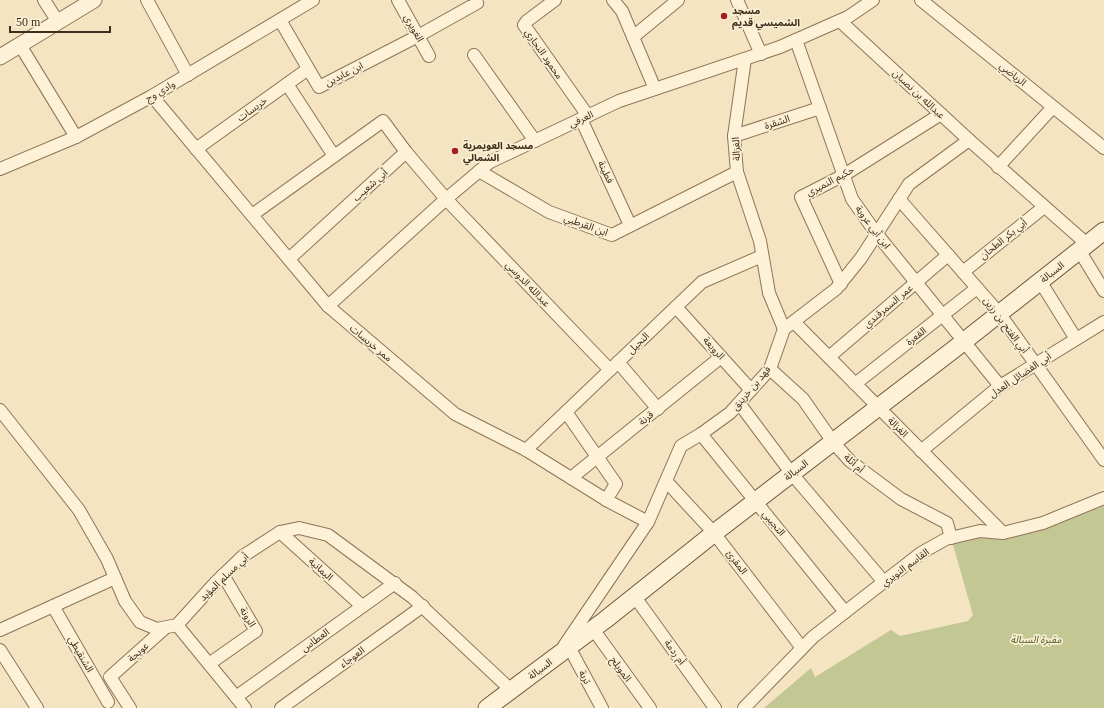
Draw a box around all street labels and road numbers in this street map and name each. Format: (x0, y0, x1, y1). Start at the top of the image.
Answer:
street label: الغويري (400, 12, 426, 45)
street label: محمود النجاري (521, 27, 565, 82)
street label: ابن عابدين (323, 60, 365, 88)
street label: الرياضي (996, 60, 1028, 90)
street label: عبدالله بن نصبان (891, 67, 947, 121)
street label: وادي وج (143, 78, 178, 106)
street label: خريسات (235, 95, 270, 124)
street label: العرفي (567, 109, 596, 132)
street label: الشقرة (763, 113, 791, 132)
street label: الغزالة (730, 137, 743, 161)
street label: فطينة (596, 159, 616, 186)
street label: حكيم النميري (804, 164, 857, 200)
street label: أبي شعيب (350, 166, 391, 205)
street label: ابن أبي عروبة (851, 203, 893, 252)
street label: ابن القرطبي (562, 212, 610, 240)
street label: أبي بكر الطحان (977, 216, 1031, 263)
street label: عبدالله الدوسي (502, 259, 552, 311)
street label: السبالة (1038, 259, 1066, 285)
street label: عمر السمرقندي (861, 282, 916, 332)
street label: أبي الفتح بن رزين (979, 295, 1031, 357)
street label: ممر خريسات (347, 322, 394, 364)
street label: القعرة (904, 325, 929, 348)
street label: النجيل (625, 330, 651, 356)
street label: الرويعة (700, 334, 727, 362)
street label: أبي الفضائل العدل (987, 350, 1055, 402)
street label: فهد بن خرينق (729, 363, 774, 413)
street label: قرنة (636, 408, 657, 428)
street label: الغزالة (885, 415, 910, 440)
street label: أم أثلة (840, 451, 867, 477)
street label: السبالة (782, 457, 810, 483)
street label: التجيبي (759, 508, 788, 539)
street label: القاسم النويري (879, 546, 932, 590)
street label: المقرئ (724, 548, 750, 577)
street label: أبي مسلم المؤيد (197, 550, 253, 605)
street label: اليمانية (307, 555, 335, 583)
street label: الرونة (237, 605, 258, 629)
street label: العطاس (299, 626, 331, 654)
street label: الشنقيطي (64, 634, 96, 675)
street label: أم ردمة (660, 637, 688, 669)
street label: عويجة (125, 640, 151, 665)
street label: العوجاء (338, 644, 367, 670)
street label: المويلح (607, 654, 634, 685)
street label: السبالة (526, 656, 554, 682)
street label: تربة (576, 668, 593, 686)

